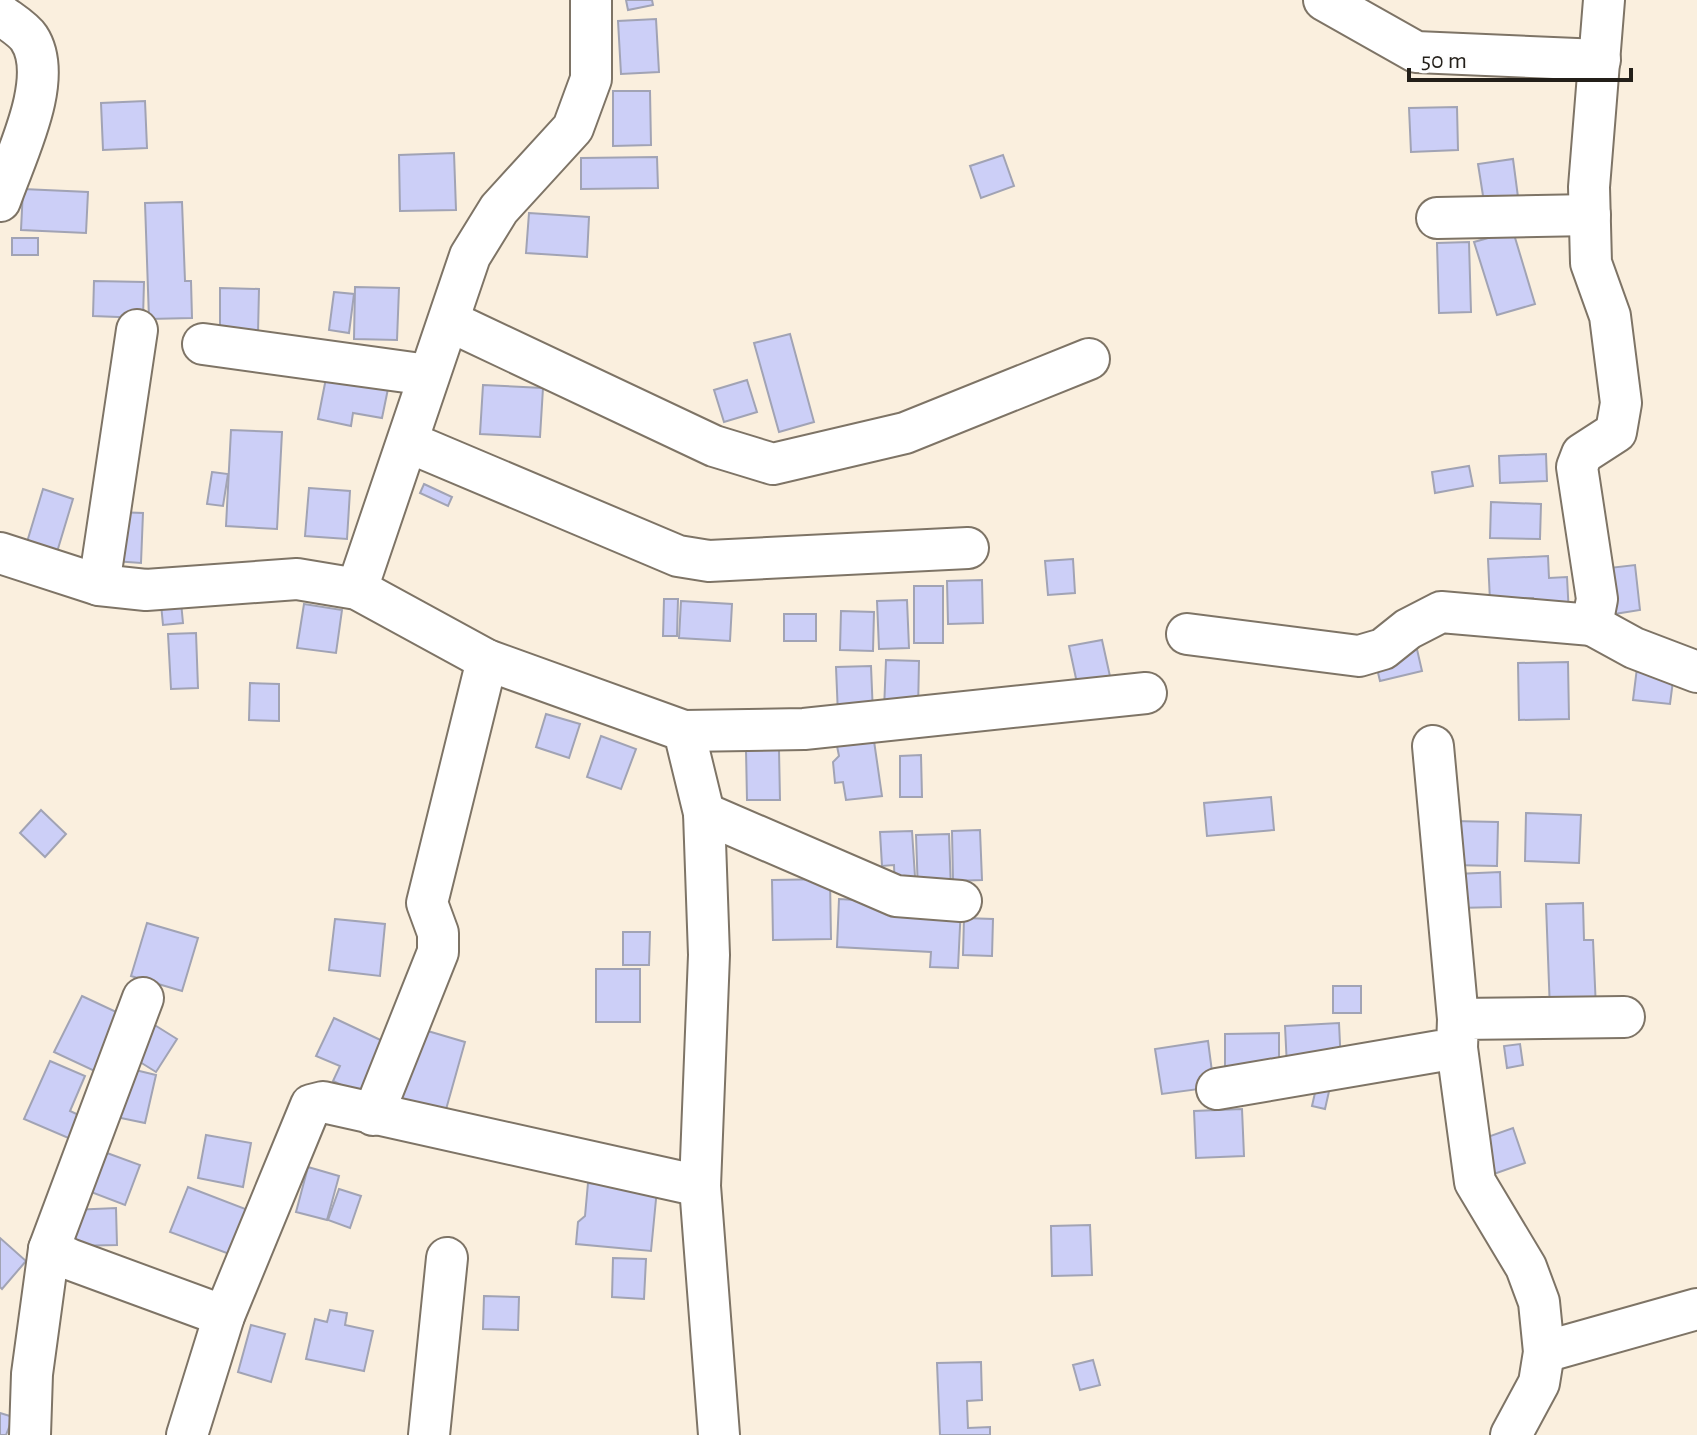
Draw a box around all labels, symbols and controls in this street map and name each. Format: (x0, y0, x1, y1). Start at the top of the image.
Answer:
scale bar (1409, 32, 1631, 82)
text: 50 m (1421, 49, 1467, 73)

